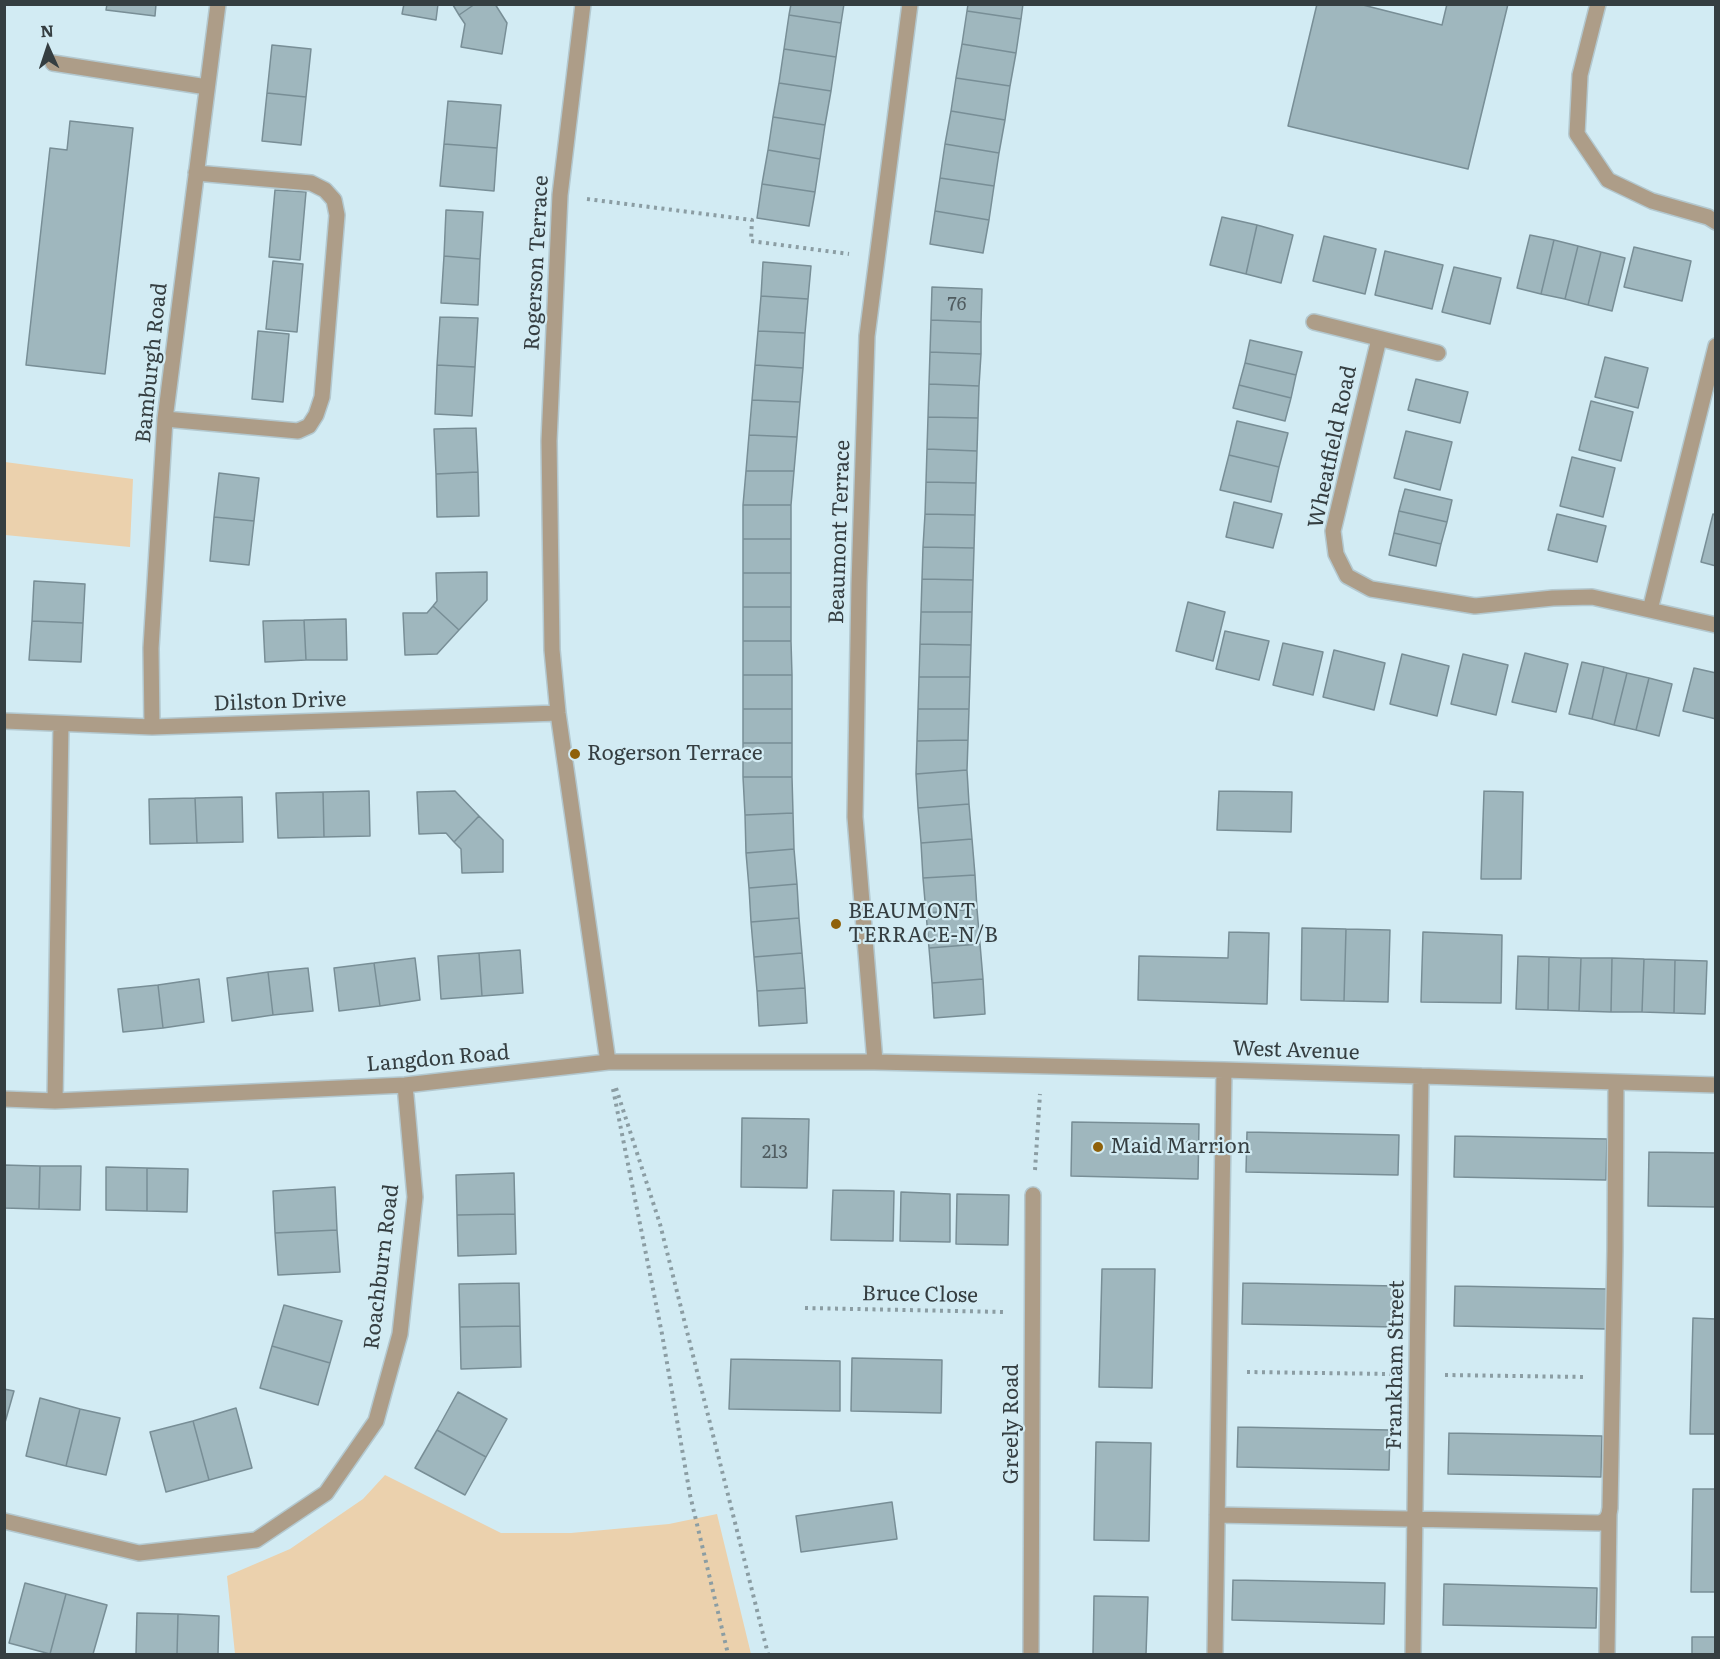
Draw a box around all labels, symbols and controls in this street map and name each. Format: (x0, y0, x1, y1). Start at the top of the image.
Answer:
north arrow (18, 18, 78, 78)
text: N (40, 18, 54, 42)
street label: Rogerson Terrace (520, 175, 554, 351)
street label: Bamburgh Road (131, 282, 173, 444)
house number: 76 (948, 294, 966, 316)
street label: Wheatfield Road (1303, 363, 1363, 531)
street label: Beaumont Terrace (824, 440, 856, 624)
street label: Dilston Drive (213, 687, 347, 717)
place label: Rogerson Terrace (587, 741, 763, 767)
marker: Rogerson Terrace (568, 747, 582, 761)
place label: BEAUMONT TERRACE-N/B (848, 899, 998, 949)
marker: BEAUMONT TERRACE-N/B (829, 917, 843, 931)
street label: West Avenue (1232, 1036, 1360, 1066)
street label: Langdon Road (365, 1040, 511, 1078)
place label: Maid Marrion (1110, 1134, 1251, 1160)
marker: Maid Marrion (1091, 1140, 1105, 1154)
house number: 213 (762, 1142, 788, 1164)
street label: Roachburn Road (359, 1183, 405, 1351)
street label: Frankham Street (1382, 1280, 1410, 1450)
street label: Bruce Close (862, 1281, 978, 1309)
street label: Greely Road (999, 1364, 1025, 1484)

